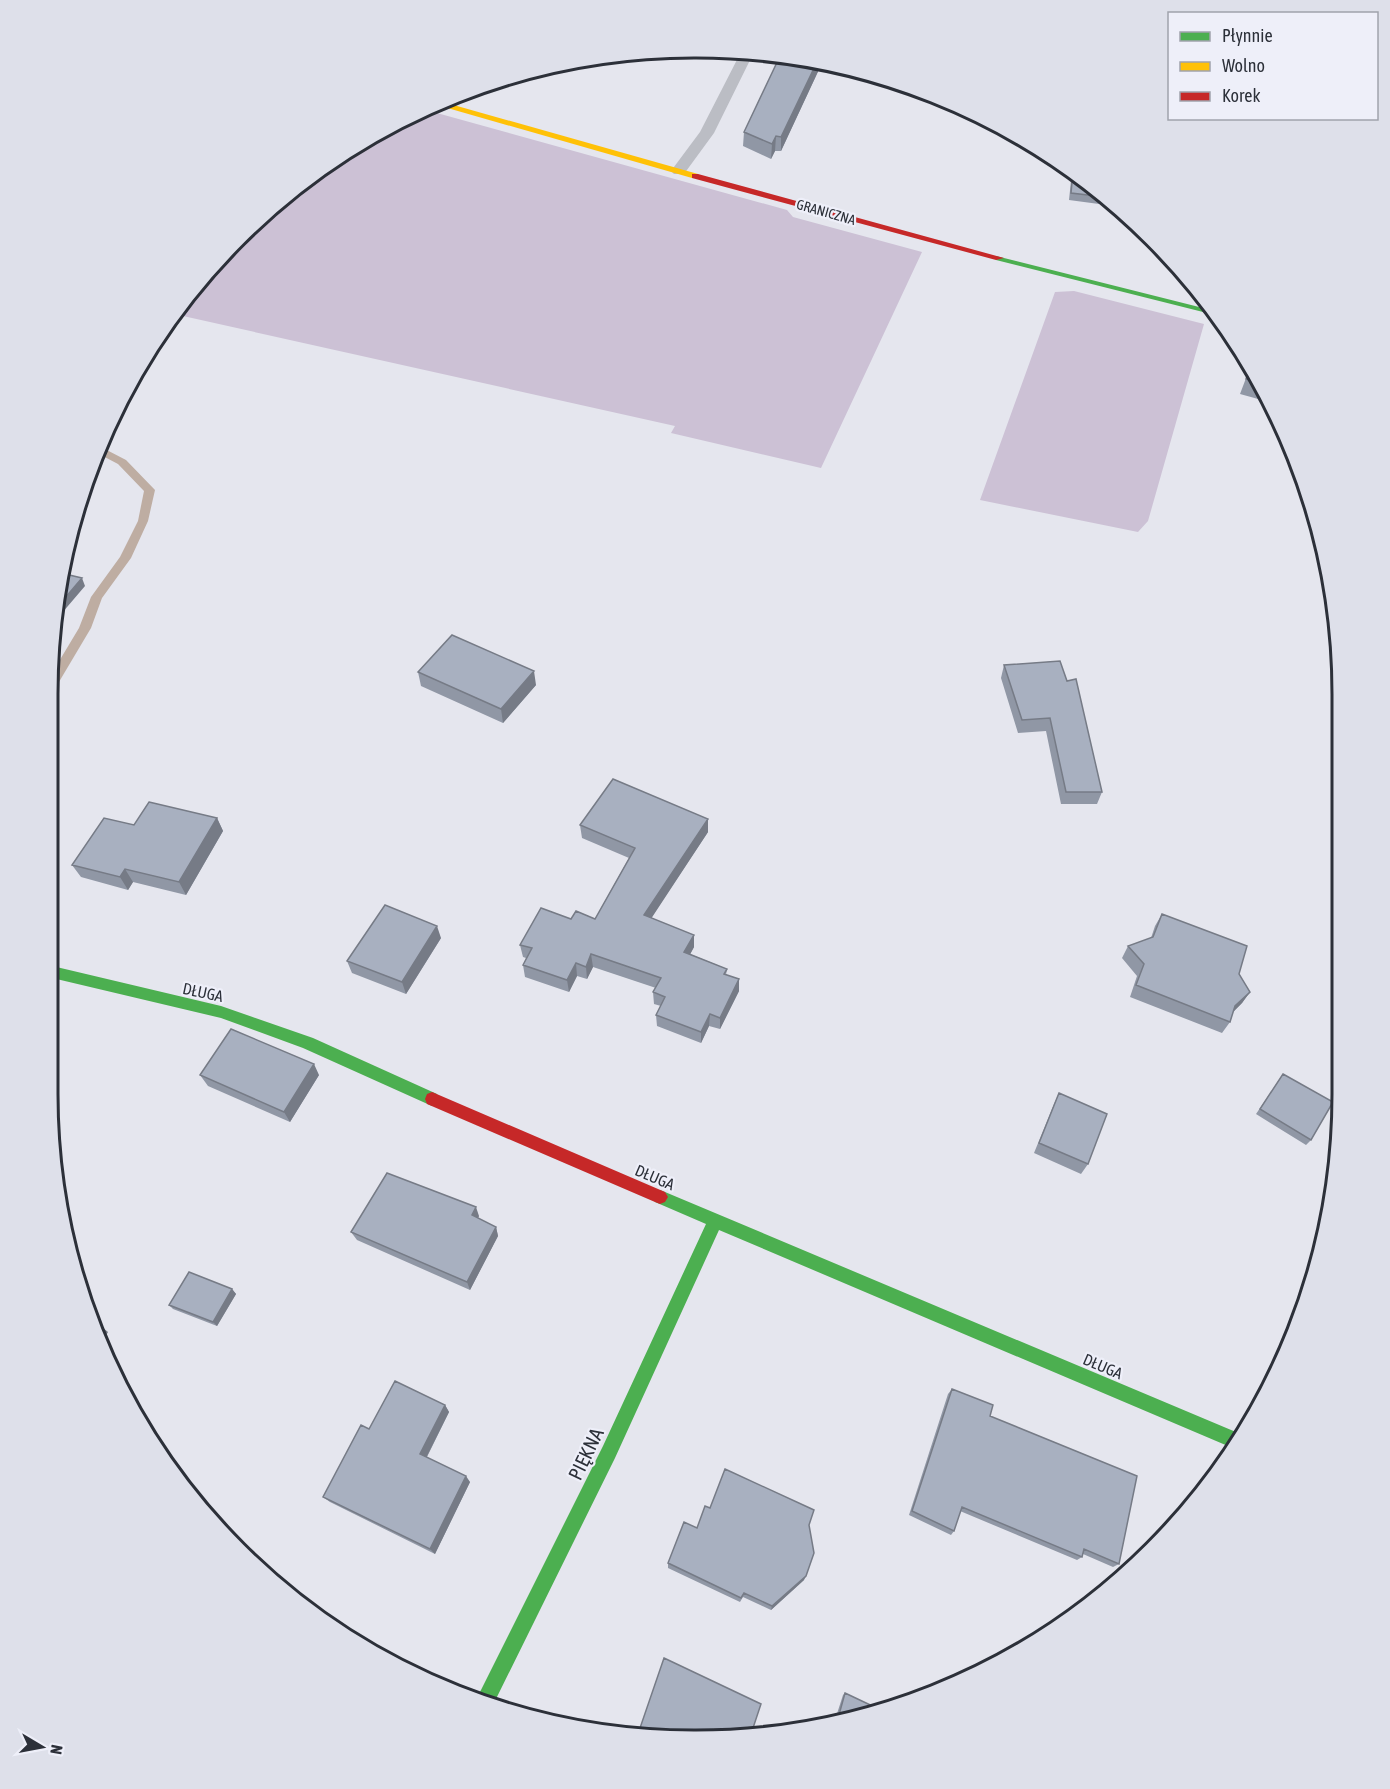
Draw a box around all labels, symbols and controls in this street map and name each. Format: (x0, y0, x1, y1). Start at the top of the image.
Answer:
legend (1168, 12, 1378, 120)
text: Płynnie (1222, 25, 1273, 46)
text: Wolno (1222, 55, 1265, 76)
text: Korek (1222, 85, 1260, 106)
street label: GRANICZNA (795, 196, 858, 228)
street label: DŁUGA (181, 979, 225, 1005)
street label: DŁUGA (633, 1161, 677, 1193)
street label: DŁUGA (1081, 1350, 1125, 1382)
street label: PIĘKNA (563, 1424, 609, 1484)
north arrow (12, 1717, 72, 1777)
text: N (47, 1743, 66, 1756)

